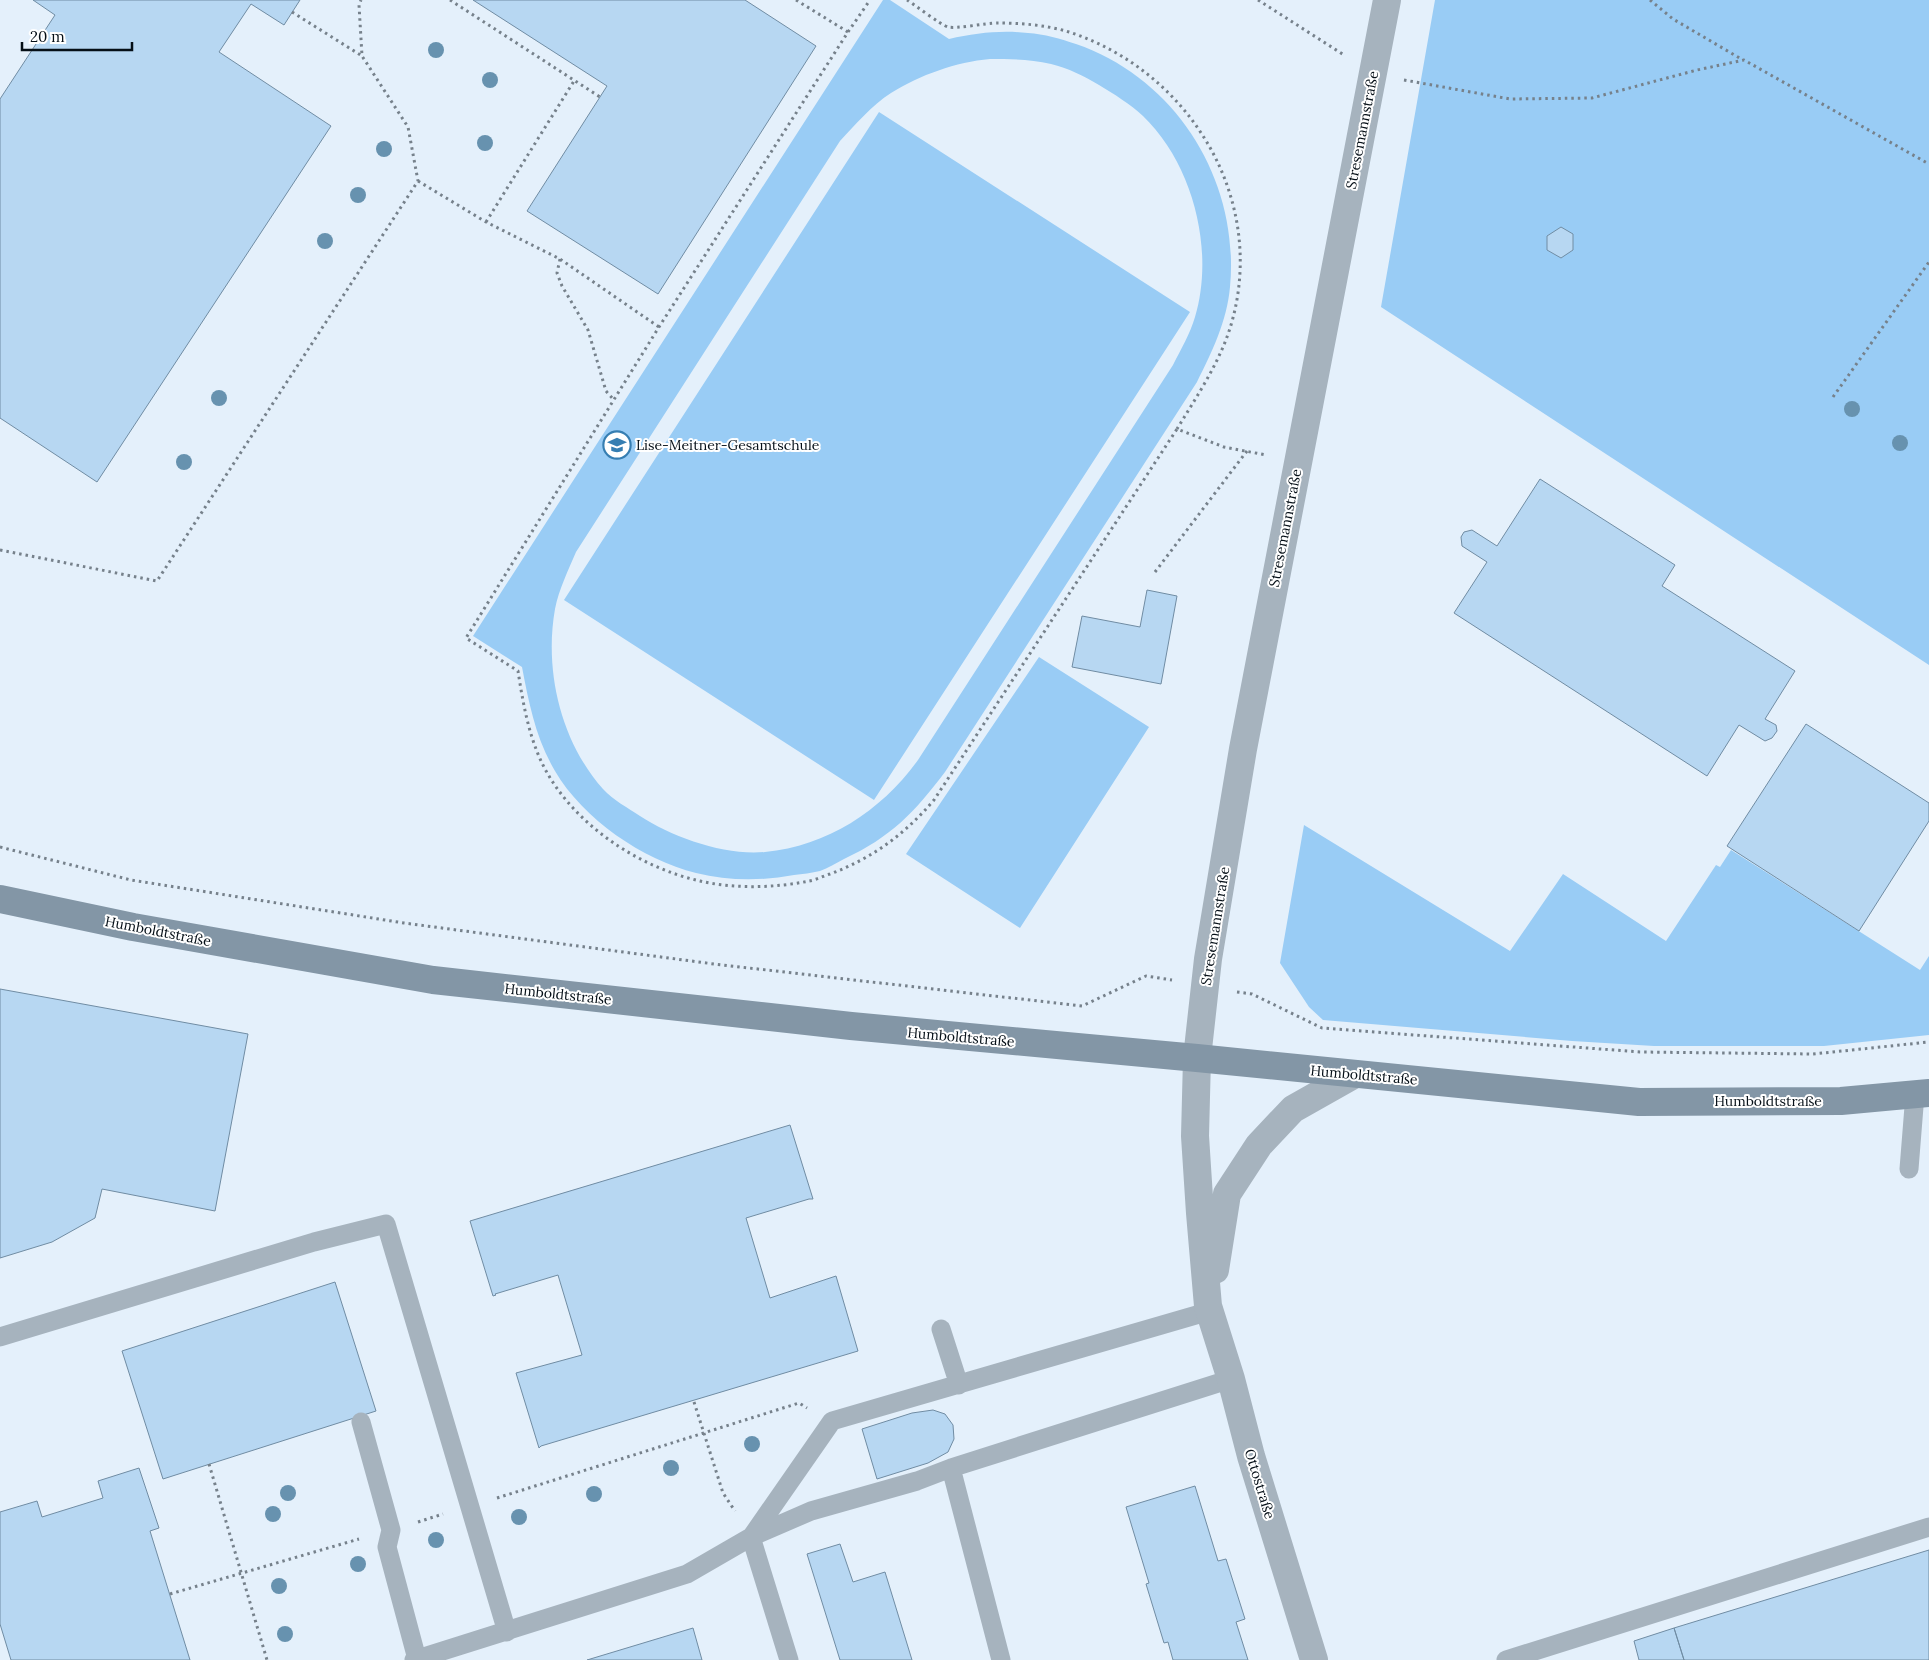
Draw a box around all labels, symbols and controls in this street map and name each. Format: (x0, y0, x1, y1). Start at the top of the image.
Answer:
scale bar (22, 20, 132, 52)
text: 20 m (30, 27, 65, 46)
street label: Stresemannstraße (1342, 69, 1382, 191)
school or university icon: Lise-Meitner-Gesamtschule (602, 430, 632, 460)
place label: Lise-Meitner-Gesamtschule (636, 436, 820, 454)
street label: Stresemannstraße (1265, 467, 1305, 589)
street label: Stresemannstraße (1197, 865, 1233, 987)
street label: Humboldtstraße (103, 912, 213, 950)
street label: Humboldtstraße (504, 979, 613, 1009)
street label: Humboldtstraße (907, 1023, 1016, 1051)
street label: Humboldtstraße (1310, 1061, 1419, 1089)
street label: Humboldtstraße (1714, 1092, 1822, 1110)
street label: Ottostraße (1241, 1447, 1279, 1522)

